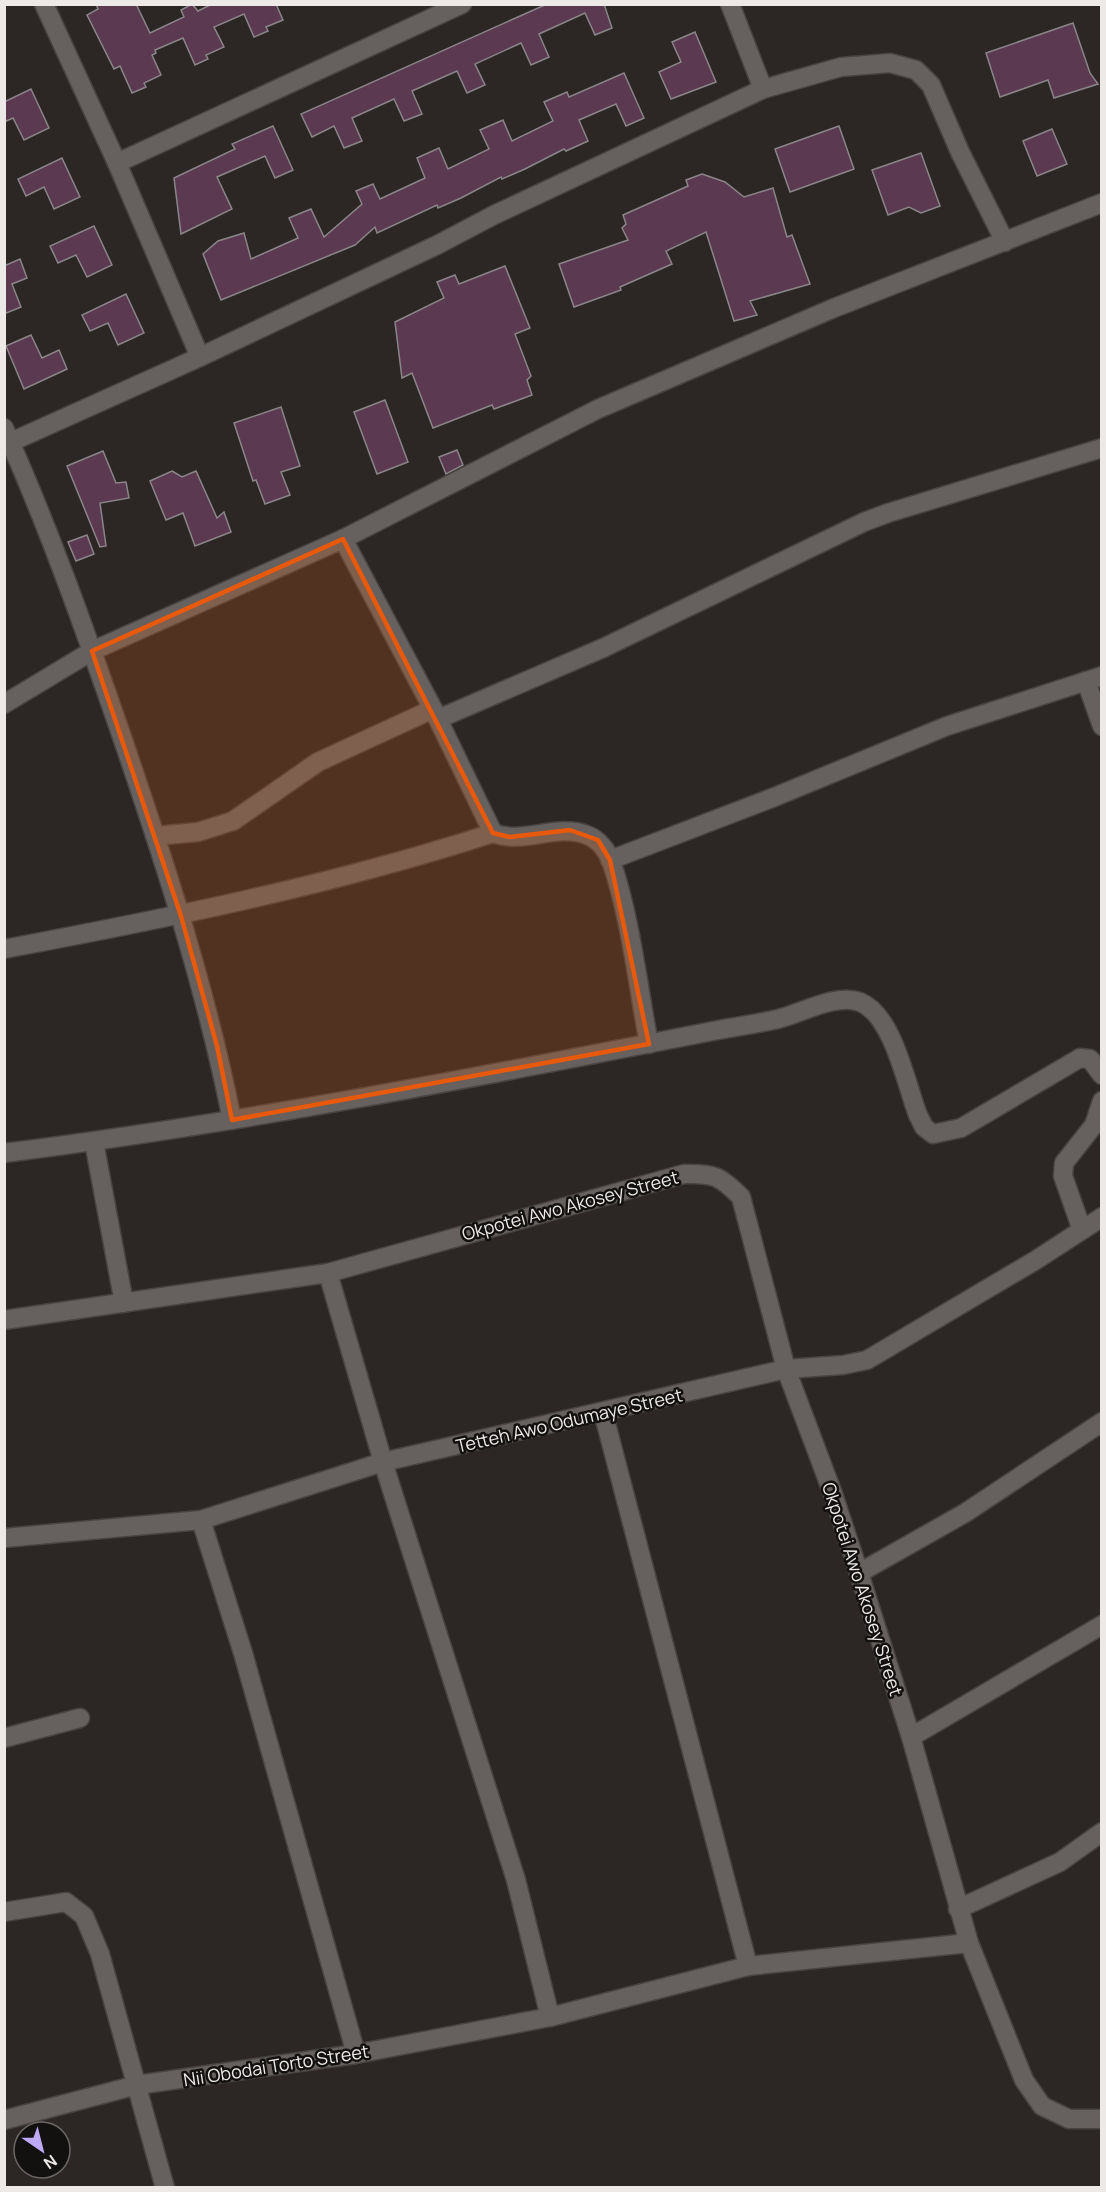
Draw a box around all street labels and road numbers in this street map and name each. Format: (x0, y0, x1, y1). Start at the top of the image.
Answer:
street label: Okpotei Awo Akosey Street (459, 1165, 681, 1245)
street label: Tetteh Awo Odumaye Street (453, 1382, 685, 1458)
street label: Okpotei Awo Akosey Street (817, 1479, 909, 1699)
street label: Nii Obodai Torto Street (182, 2038, 370, 2092)

